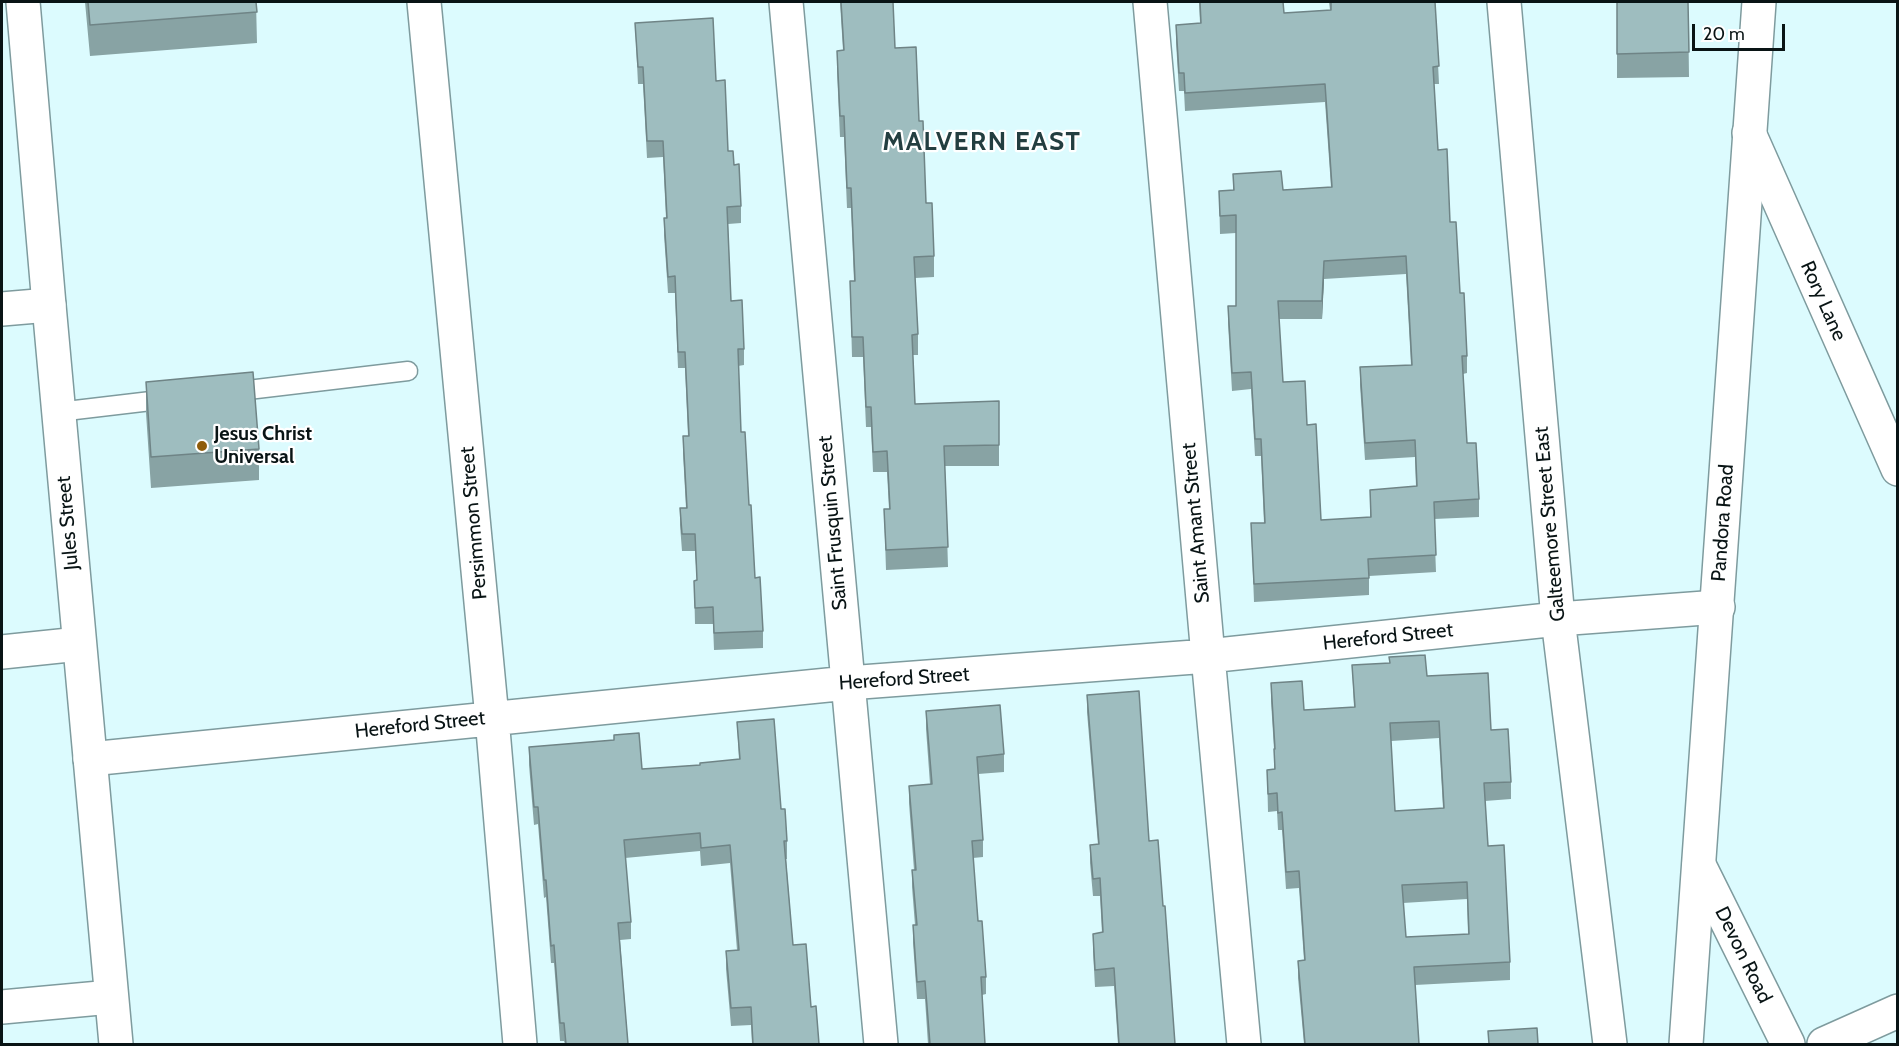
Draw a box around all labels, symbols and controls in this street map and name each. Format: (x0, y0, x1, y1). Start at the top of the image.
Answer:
scale bar (1695, 12, 1788, 50)
text: 20 m (1703, 23, 1745, 45)
district label: MALVERN EAST (883, 126, 1081, 158)
street label: Rory Lane (1795, 257, 1851, 345)
place label: Jesus Christ Universal (214, 422, 312, 469)
street label: Galteemore Street East (1530, 425, 1570, 623)
street label: Saint Frusquin Street (813, 435, 853, 611)
marker: Jesus Christ Universal (195, 439, 209, 453)
street label: Saint Amant Street (1177, 442, 1215, 604)
street label: Persimmon Street (455, 446, 493, 600)
street label: Pandora Road (1707, 463, 1739, 583)
street label: Jules Street (52, 475, 84, 571)
street label: Hereford Street (1322, 618, 1454, 656)
street label: Hereford Street (838, 662, 970, 696)
street label: Hereford Street (354, 706, 486, 744)
street label: Devon Road (1709, 903, 1777, 1007)

